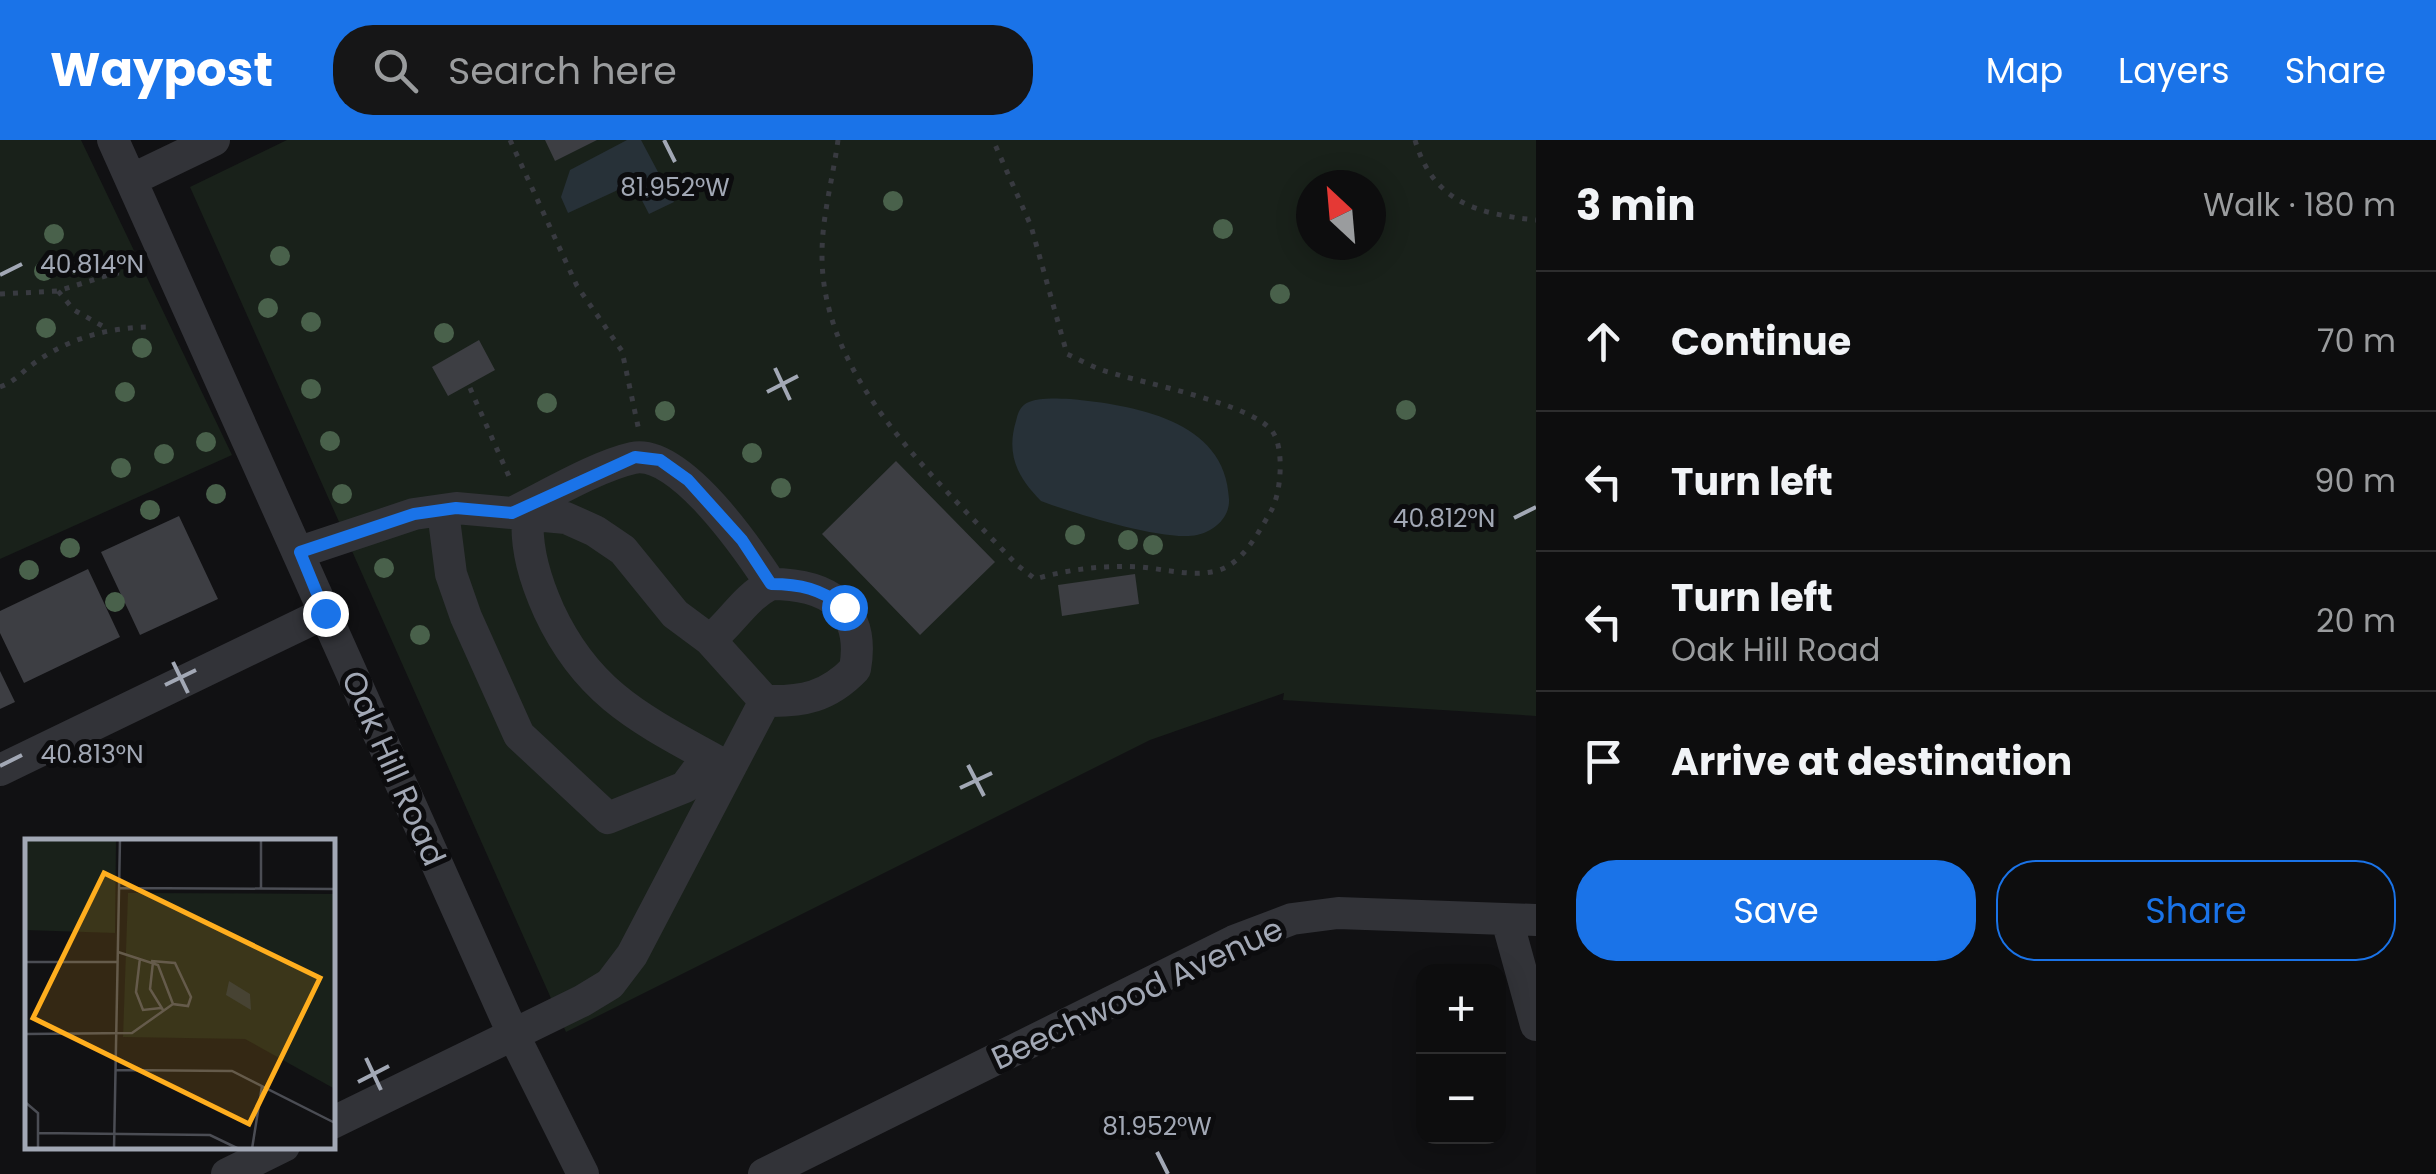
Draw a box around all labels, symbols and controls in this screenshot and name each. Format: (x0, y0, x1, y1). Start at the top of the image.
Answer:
search box (333, 25, 1033, 115)
text: Waypost (50, 36, 273, 103)
icon: search (368, 43, 423, 98)
text: Search here (448, 44, 677, 97)
text: Map (1986, 46, 2063, 95)
text: Layers (2118, 46, 2230, 95)
text: Share (2285, 46, 2386, 95)
text: 81.952°W (620, 170, 730, 205)
north arrow (1296, 170, 1386, 260)
text: 3 min (1576, 176, 1696, 235)
text: Walk · 180 m (2203, 182, 2396, 227)
text: 40.814°N (40, 247, 144, 282)
icon: ahead (1576, 314, 1631, 369)
text: Continue (1671, 315, 1851, 368)
text: 70 m (2317, 318, 2396, 363)
icon: left (1576, 454, 1631, 509)
text: Turn left (1671, 455, 1833, 508)
text: 90 m (2314, 458, 2396, 503)
text: 40.812°N (1393, 501, 1495, 536)
text: Turn left (1671, 571, 1833, 624)
route start (822, 585, 868, 631)
route end (303, 591, 349, 637)
icon: left (1576, 594, 1631, 649)
text: 20 m (2316, 598, 2396, 643)
text: Oak Hill Road (1671, 627, 1880, 672)
street label: Oak Hill Road (331, 663, 457, 873)
icon: arrive (1576, 734, 1631, 789)
text: Arrive at destination (1671, 735, 2072, 788)
text: 40.813°N (40, 737, 144, 772)
inset map (25, 839, 335, 1149)
button: Save (1576, 860, 1976, 961)
button: Share (1996, 860, 2396, 961)
street label: Beechwood Avenue (984, 906, 1290, 1080)
map controls (1416, 964, 1506, 1144)
button: + (1416, 964, 1506, 1054)
button: − (1416, 1054, 1506, 1144)
text: 81.952°W (1102, 1109, 1212, 1144)

